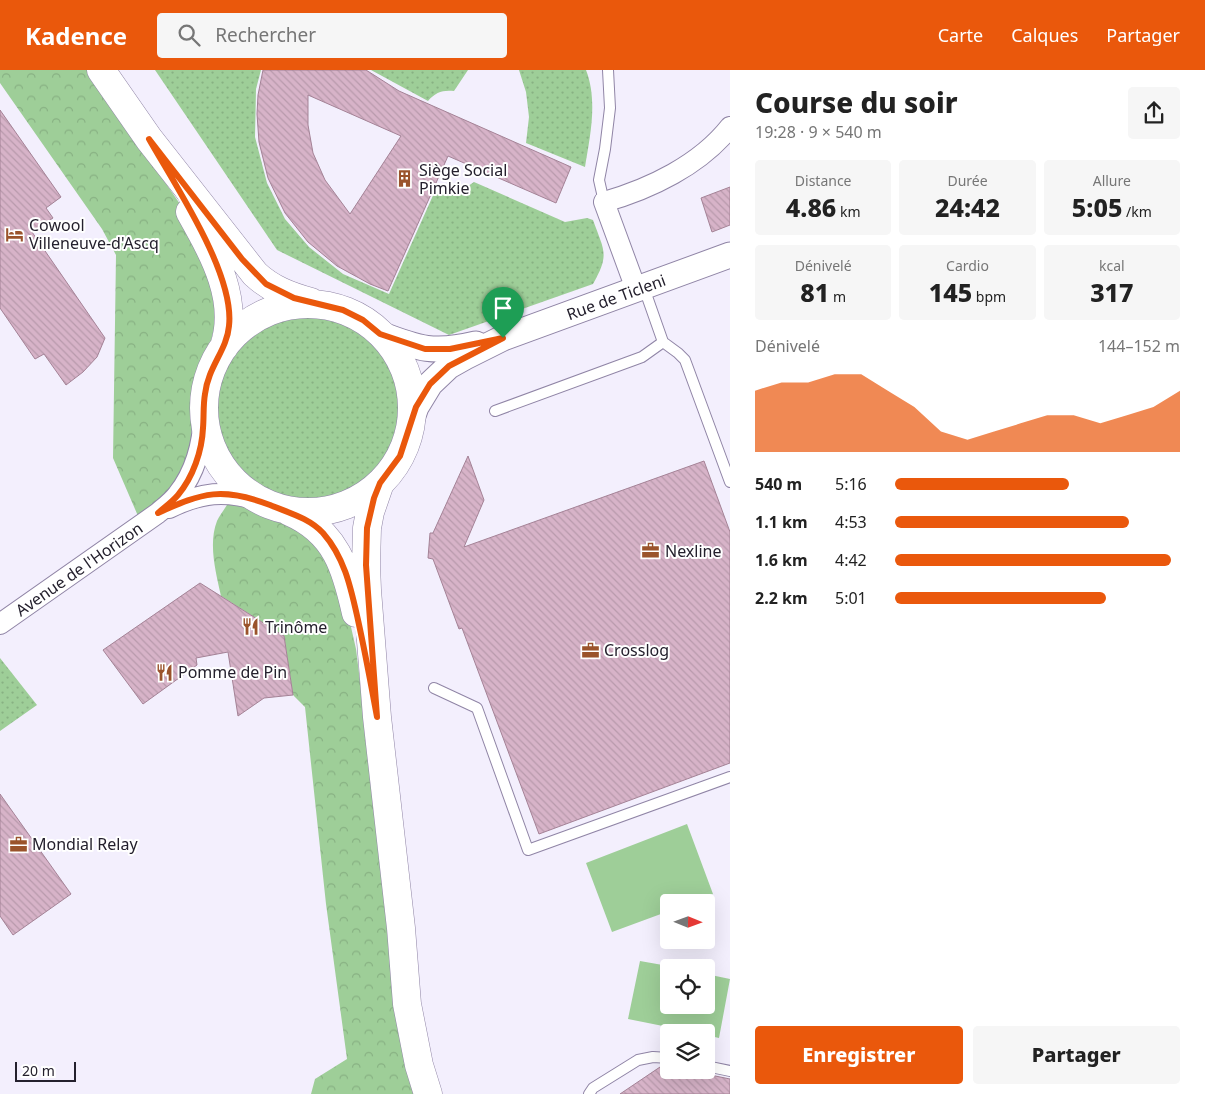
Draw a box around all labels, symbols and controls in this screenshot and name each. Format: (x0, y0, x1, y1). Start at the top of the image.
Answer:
search box (157, 13, 507, 58)
text: Kadence (25, 19, 127, 52)
icon: search (175, 21, 203, 49)
text: Rechercher (215, 22, 316, 48)
text: Carte (938, 23, 983, 47)
text: Calques (1011, 23, 1078, 47)
text: Partager (1106, 23, 1180, 47)
text: Course du soir (755, 83, 957, 121)
button: share (1128, 87, 1180, 139)
text: 19:28 · 9 × 540 m (755, 121, 882, 143)
place label: Siège Social Pimkie (419, 159, 507, 199)
building icon: Siège Social Pimkie (395, 169, 415, 189)
text: Distance (795, 171, 852, 190)
text: Durée (947, 171, 988, 190)
text: Allure (1093, 171, 1131, 190)
text: 4.86 (786, 190, 836, 224)
text: 24:42 (935, 190, 1000, 224)
text: 5:05 (1072, 190, 1122, 224)
text: km (836, 202, 861, 221)
text: /km (1122, 202, 1152, 221)
place label: Cowool Villeneuve-d'Ascq (29, 214, 159, 254)
hotel icon: Cowool Villeneuve-d'Ascq (5, 224, 25, 244)
text: Dénivelé (795, 256, 852, 275)
text: Cardio (946, 256, 989, 275)
text: kcal (1099, 256, 1125, 275)
street label: Rue de Ticleni (563, 269, 669, 325)
text: 81 (800, 275, 829, 309)
text: 145 (929, 275, 972, 309)
text: 317 (1090, 275, 1134, 309)
pin (482, 287, 524, 338)
text: m (829, 287, 846, 306)
text: bpm (972, 287, 1006, 306)
icon: arrive (489, 294, 517, 322)
text: Dénivelé (755, 335, 820, 357)
text: 144–152 m (1098, 335, 1180, 357)
text: 540 m (755, 473, 802, 495)
text: 5:16 (835, 473, 867, 495)
text: 1.1 km (755, 511, 807, 533)
text: 4:53 (835, 511, 867, 533)
street label: Avenue de l'Horizon (11, 517, 147, 621)
place label: Nexline (665, 540, 722, 562)
office icon: Nexline (641, 541, 661, 561)
text: 1.6 km (755, 549, 807, 571)
text: 4:42 (835, 549, 867, 571)
text: 2.2 km (755, 587, 807, 609)
text: 5:01 (835, 587, 867, 609)
place label: Trinôme (265, 616, 327, 638)
restaurant icon: Trinôme (241, 617, 261, 637)
place label: Crosslog (604, 639, 669, 661)
office icon: Crosslog (580, 640, 600, 660)
place label: Pomme de Pin (178, 661, 287, 683)
restaurant icon: Pomme de Pin (154, 662, 174, 682)
place label: Mondial Relay (32, 833, 138, 855)
office icon: Mondial Relay (8, 834, 28, 854)
north arrow (660, 894, 715, 949)
map controls (660, 894, 715, 1079)
button: locate (660, 959, 715, 1014)
button: layers (660, 1024, 715, 1079)
button: Enregistrer (755, 1026, 963, 1084)
button: Partager (973, 1026, 1180, 1084)
scale bar (15, 1059, 76, 1082)
text: 20 m (22, 1061, 55, 1080)

